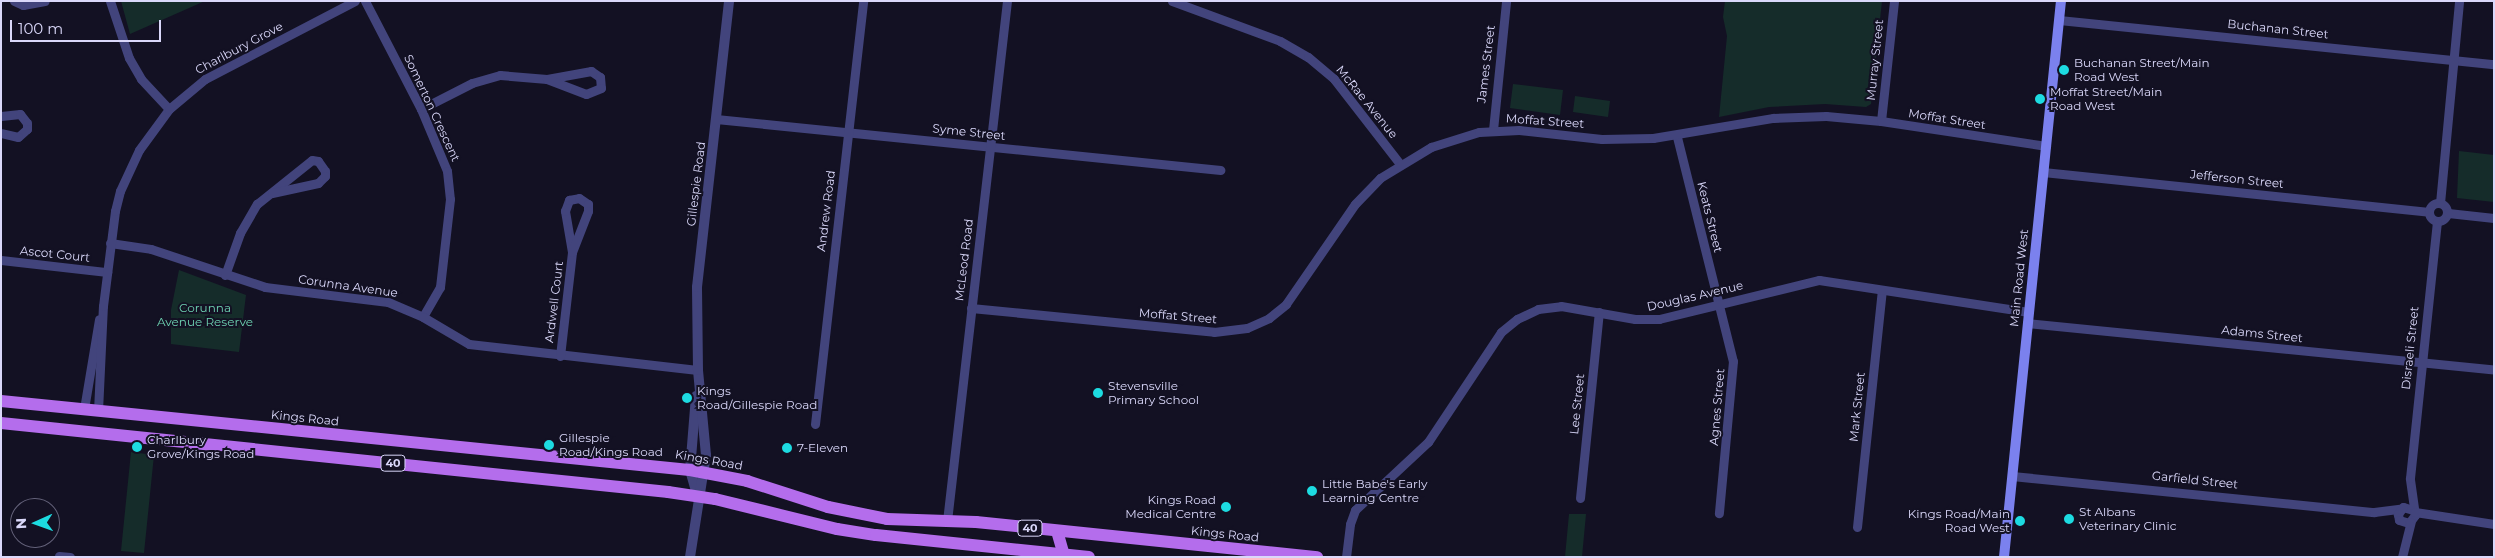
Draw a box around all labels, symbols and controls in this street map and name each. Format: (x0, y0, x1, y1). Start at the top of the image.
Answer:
scale bar (12, 10, 164, 42)
street label: Buchanan Street (2227, 17, 2329, 41)
text: 100 m (18, 19, 63, 38)
street label: Charlbury Grove (193, 19, 285, 77)
street label: Murray Street (1864, 19, 1886, 101)
street label: James Street (1474, 24, 1498, 104)
street label: Somerton Crescent (401, 52, 463, 164)
place label: Buchanan Street/Main Road West (2074, 56, 2210, 84)
street label: McRae Avenue (1333, 63, 1401, 141)
marker: Buchanan Street/Main Road West (2058, 64, 2070, 76)
place label: Moffat Street/Main Road West (2050, 85, 2162, 113)
marker: Moffat Street/Main Road West (2034, 93, 2046, 105)
street label: Moffat Street (1907, 106, 1987, 132)
street label: Moffat Street (1505, 111, 1585, 131)
street label: Syme Street (932, 121, 1006, 143)
street label: Gillespie Road (684, 141, 708, 227)
street label: Jefferson Street (2189, 167, 2285, 191)
street label: Andrew Road (814, 170, 838, 252)
street label: Keats Street (1694, 180, 1726, 254)
street label: McLeod Road (952, 218, 976, 302)
street label: Main Road West (2007, 228, 2031, 328)
street label: Ascot Court (19, 243, 91, 265)
street label: Ardwell Court (542, 260, 566, 344)
street label: Corunna Avenue (297, 272, 399, 300)
street label: Douglas Avenue (1645, 278, 1745, 314)
park label: Corunna Avenue Reserve (157, 301, 253, 329)
street label: Moffat Street (1138, 305, 1218, 327)
street label: Disraeli Street (2398, 306, 2422, 390)
street label: Adams Street (2221, 323, 2303, 345)
street label: Agnes Street (1706, 368, 1728, 446)
street label: Mark Street (1846, 372, 1868, 442)
street label: Lee Street (1567, 373, 1587, 435)
place label: Stevensville Primary School (1108, 379, 1199, 407)
place label: Kings Road/Gillespie Road (697, 384, 817, 412)
marker: Stevensville Primary School (1092, 387, 1104, 399)
marker: Kings Road/Gillespie Road (681, 392, 693, 404)
street label: Kings Road (270, 407, 340, 429)
place label: Gillespie Road/Kings Road (559, 431, 663, 459)
place label: Charlbury Grove/Kings Road (147, 433, 254, 461)
marker: Gillespie Road/Kings Road (543, 439, 555, 451)
marker: Charlbury Grove/Kings Road (131, 441, 143, 453)
place label: 7-Eleven (797, 441, 848, 455)
marker: 7-Eleven (781, 442, 793, 454)
street label: Kings Road (674, 447, 744, 473)
road number: 40 (379, 454, 407, 472)
street label: Garfield Street (2151, 468, 2239, 492)
place label: Little Babe's Early Learning Centre (1322, 477, 1427, 505)
marker: Little Babe's Early Learning Centre (1306, 485, 1318, 497)
place label: Kings Road Medical Centre (1125, 493, 1216, 521)
north arrow (10, 498, 60, 548)
marker: Kings Road Medical Centre (1220, 501, 1232, 513)
place label: St Albans Veterinary Clinic (2079, 505, 2176, 533)
place label: Kings Road/Main Road West (1908, 507, 2010, 535)
marker: St Albans Veterinary Clinic (2063, 513, 2075, 525)
marker: Kings Road/Main Road West (2014, 515, 2026, 527)
text: N (12, 518, 30, 529)
road number: 40 (1016, 520, 1044, 536)
street label: Kings Road (1190, 523, 1260, 545)

